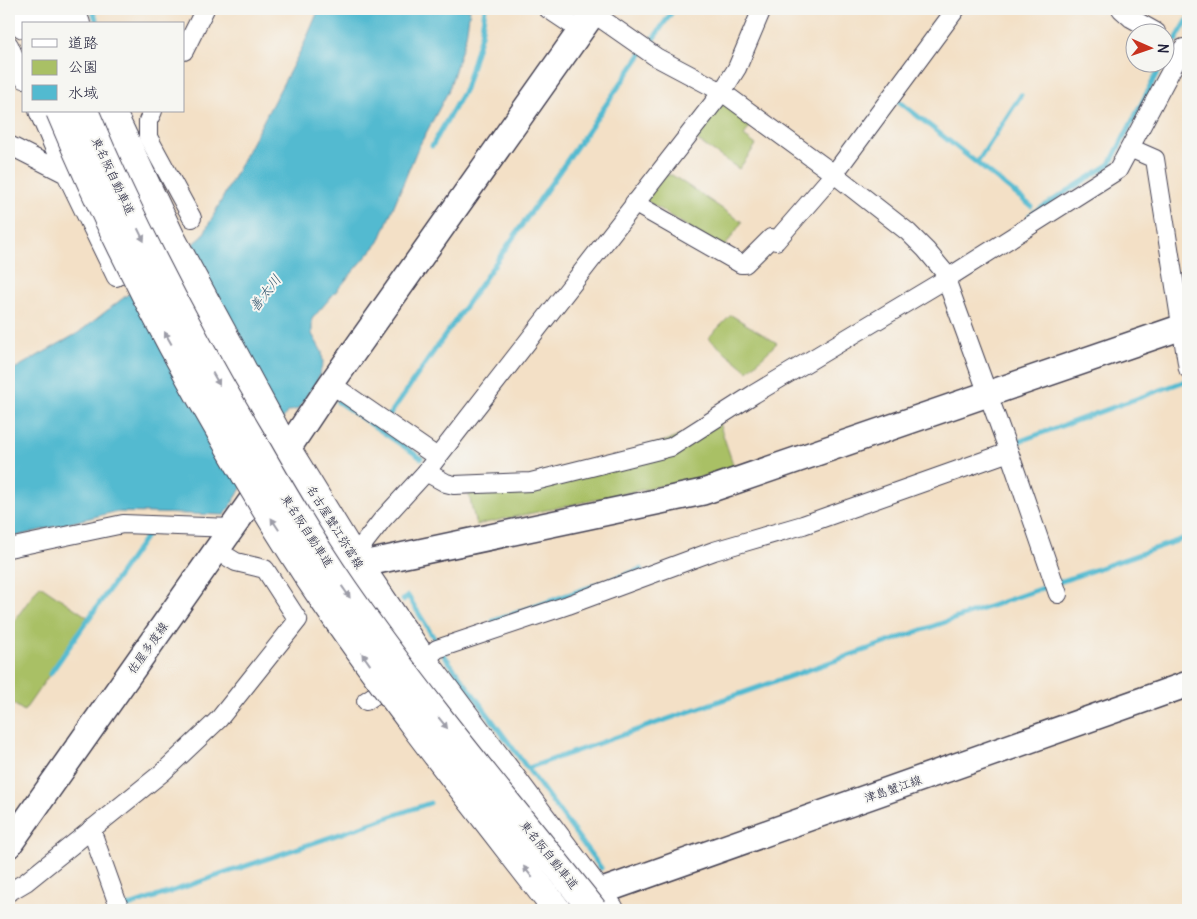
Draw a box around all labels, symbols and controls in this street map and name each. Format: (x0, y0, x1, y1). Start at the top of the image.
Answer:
legend (22, 22, 185, 112)
north arrow (1124, 22, 1174, 72)
text: 道路 (68, 33, 98, 52)
text: N (1154, 43, 1172, 54)
text: 公園 (68, 57, 98, 76)
text: 水域 (68, 83, 98, 102)
street label: 東名阪自動車道 (89, 135, 138, 217)
one-way arrow (137, 228, 145, 242)
water label: 善太川 (245, 271, 285, 315)
one-way arrow (164, 330, 172, 345)
one-way arrow (212, 372, 220, 386)
street label: 名古屋蟹江弥富線 (304, 482, 367, 571)
street label: 東名阪自動車道 (278, 491, 337, 570)
one-way arrow (271, 517, 280, 530)
one-way arrow (341, 586, 351, 599)
street label: 佐屋多度線 (124, 619, 171, 677)
one-way arrow (361, 652, 371, 665)
one-way arrow (438, 716, 448, 730)
street label: 津島蟹江線 (862, 772, 924, 805)
street label: 東名阪自動車道 (517, 817, 582, 892)
one-way arrow (522, 866, 533, 879)

